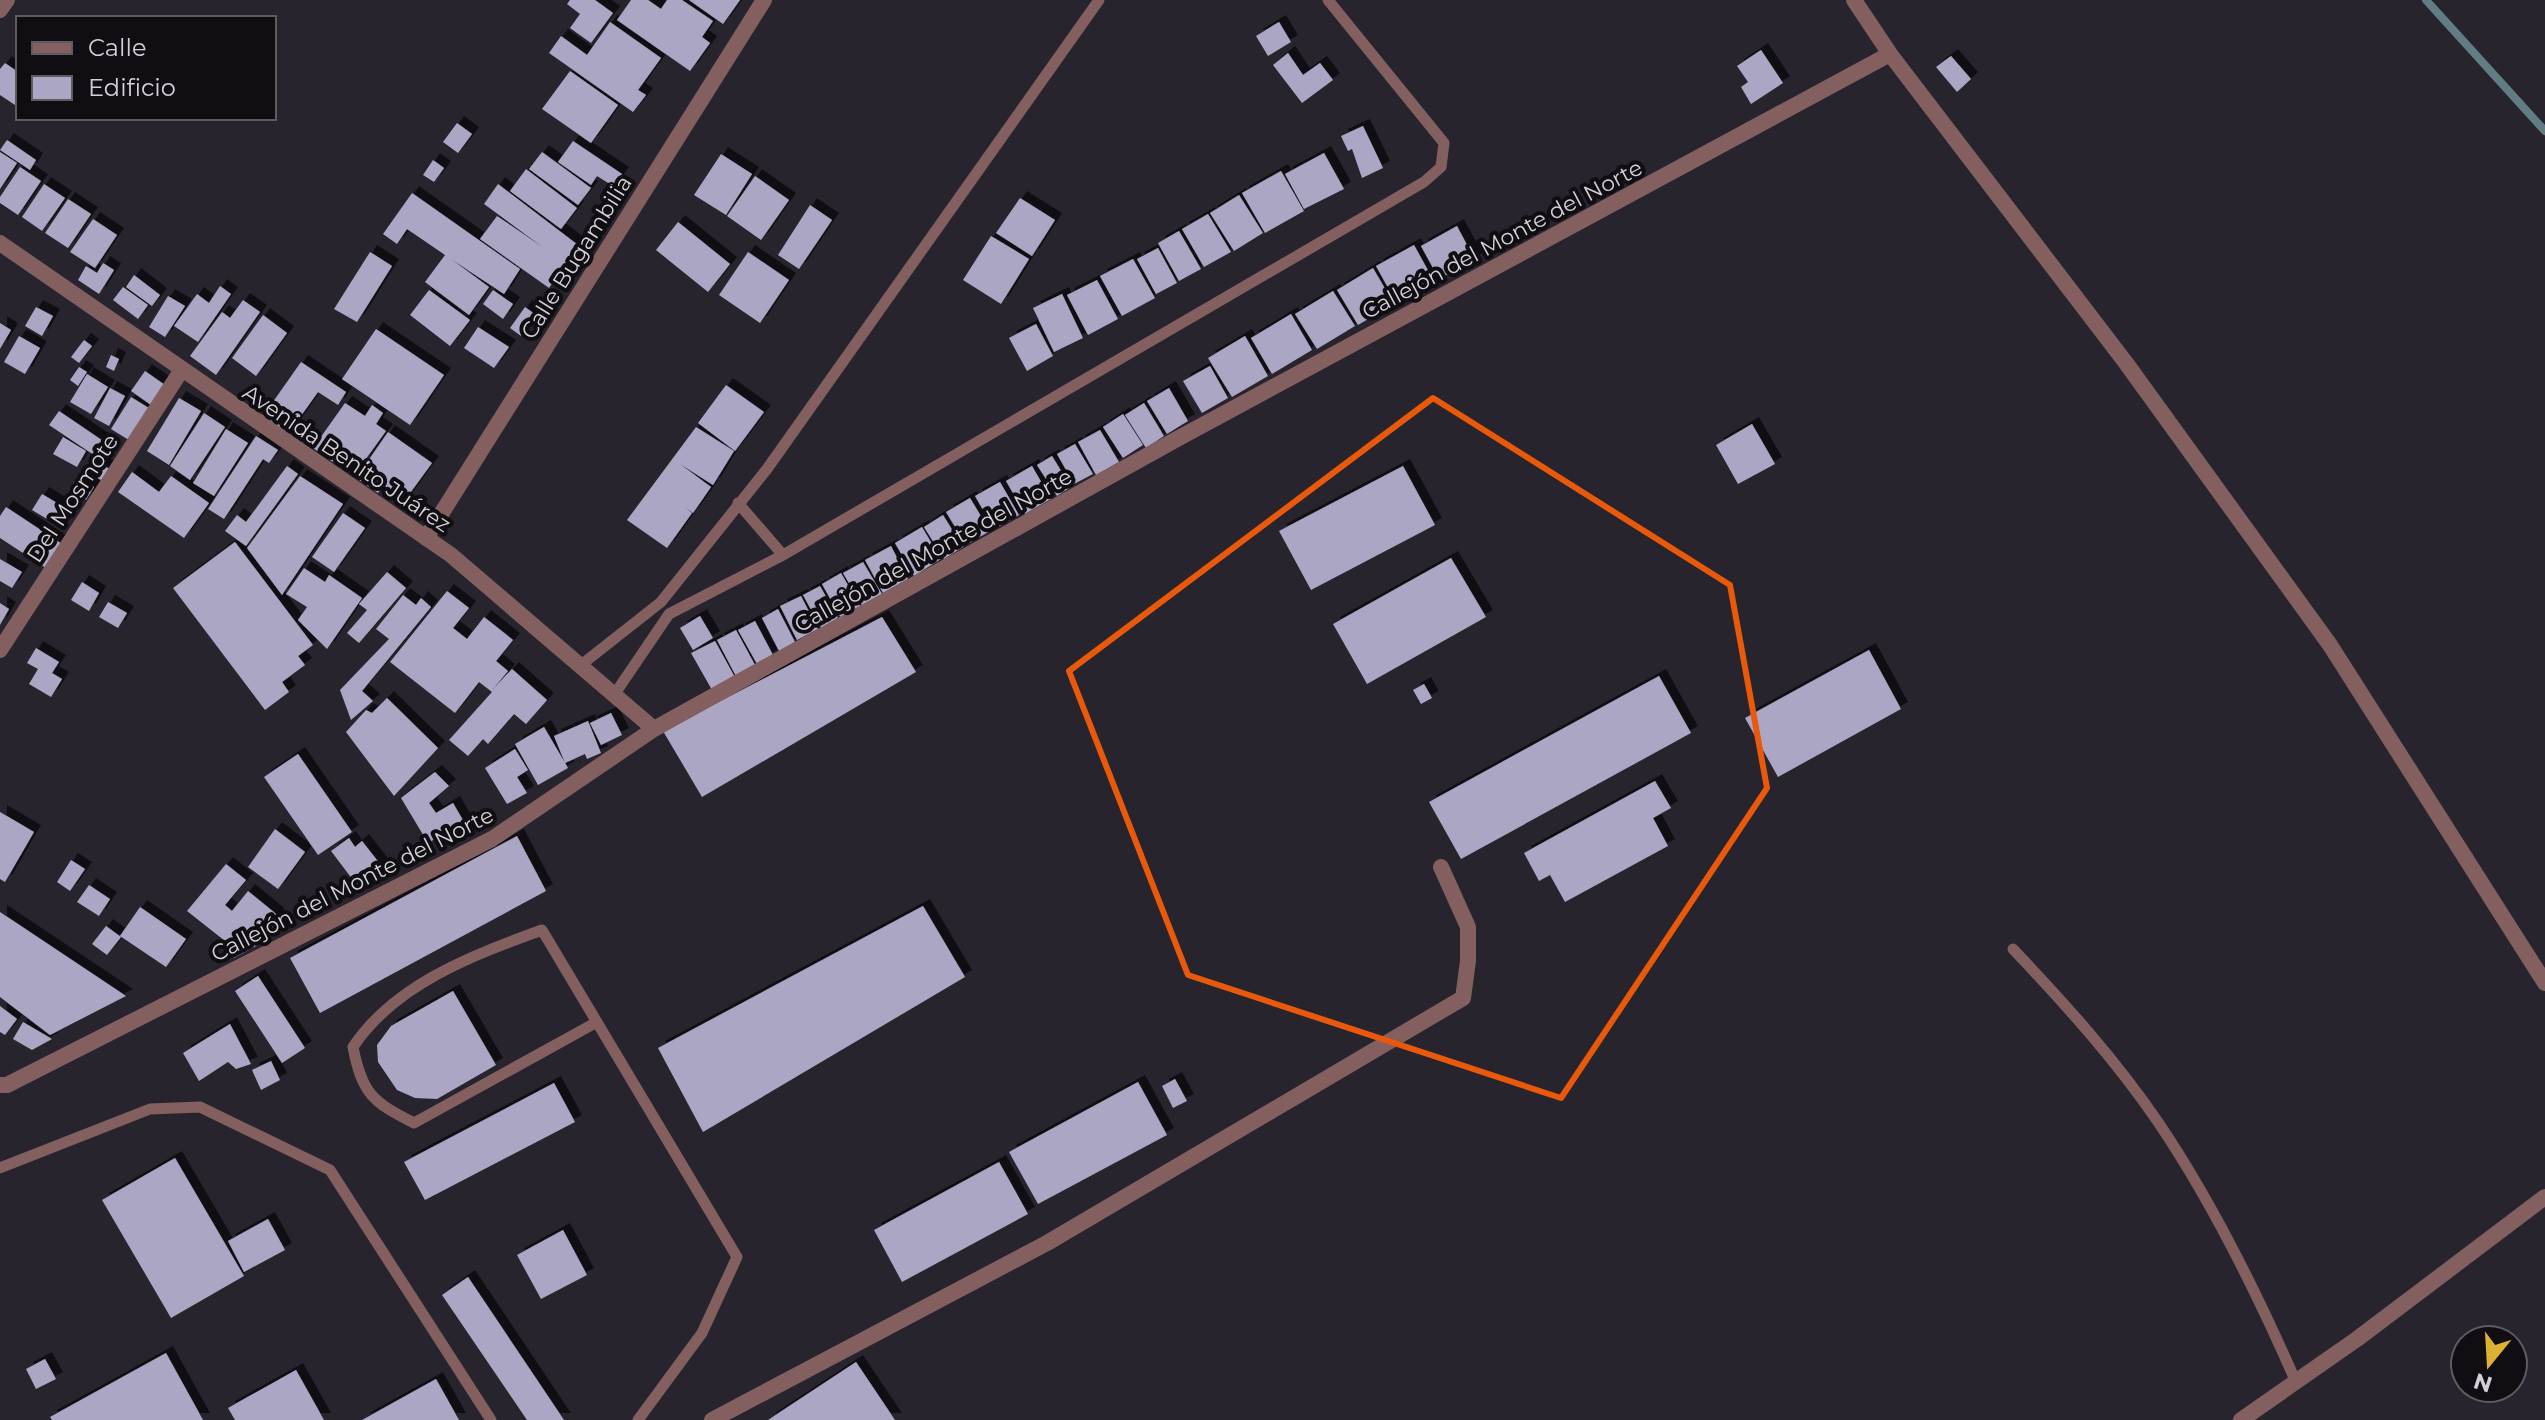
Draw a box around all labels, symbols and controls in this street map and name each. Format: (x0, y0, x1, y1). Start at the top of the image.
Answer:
legend (16, 16, 276, 120)
text: Calle (88, 33, 146, 62)
text: Edificio (88, 73, 176, 102)
street label: Callejón del Monte del Norte (1357, 154, 1647, 325)
street label: Calle Bugambilia (515, 171, 638, 344)
street label: Avenida Benito Juárez (238, 379, 456, 538)
street label: Del Mosmote (21, 429, 124, 568)
street label: Callejón del Monte del Norte (790, 463, 1077, 638)
street label: Callejón del Monte del Norte (206, 801, 498, 968)
north arrow (2449, 1324, 2529, 1404)
text: N (2470, 1367, 2496, 1398)

